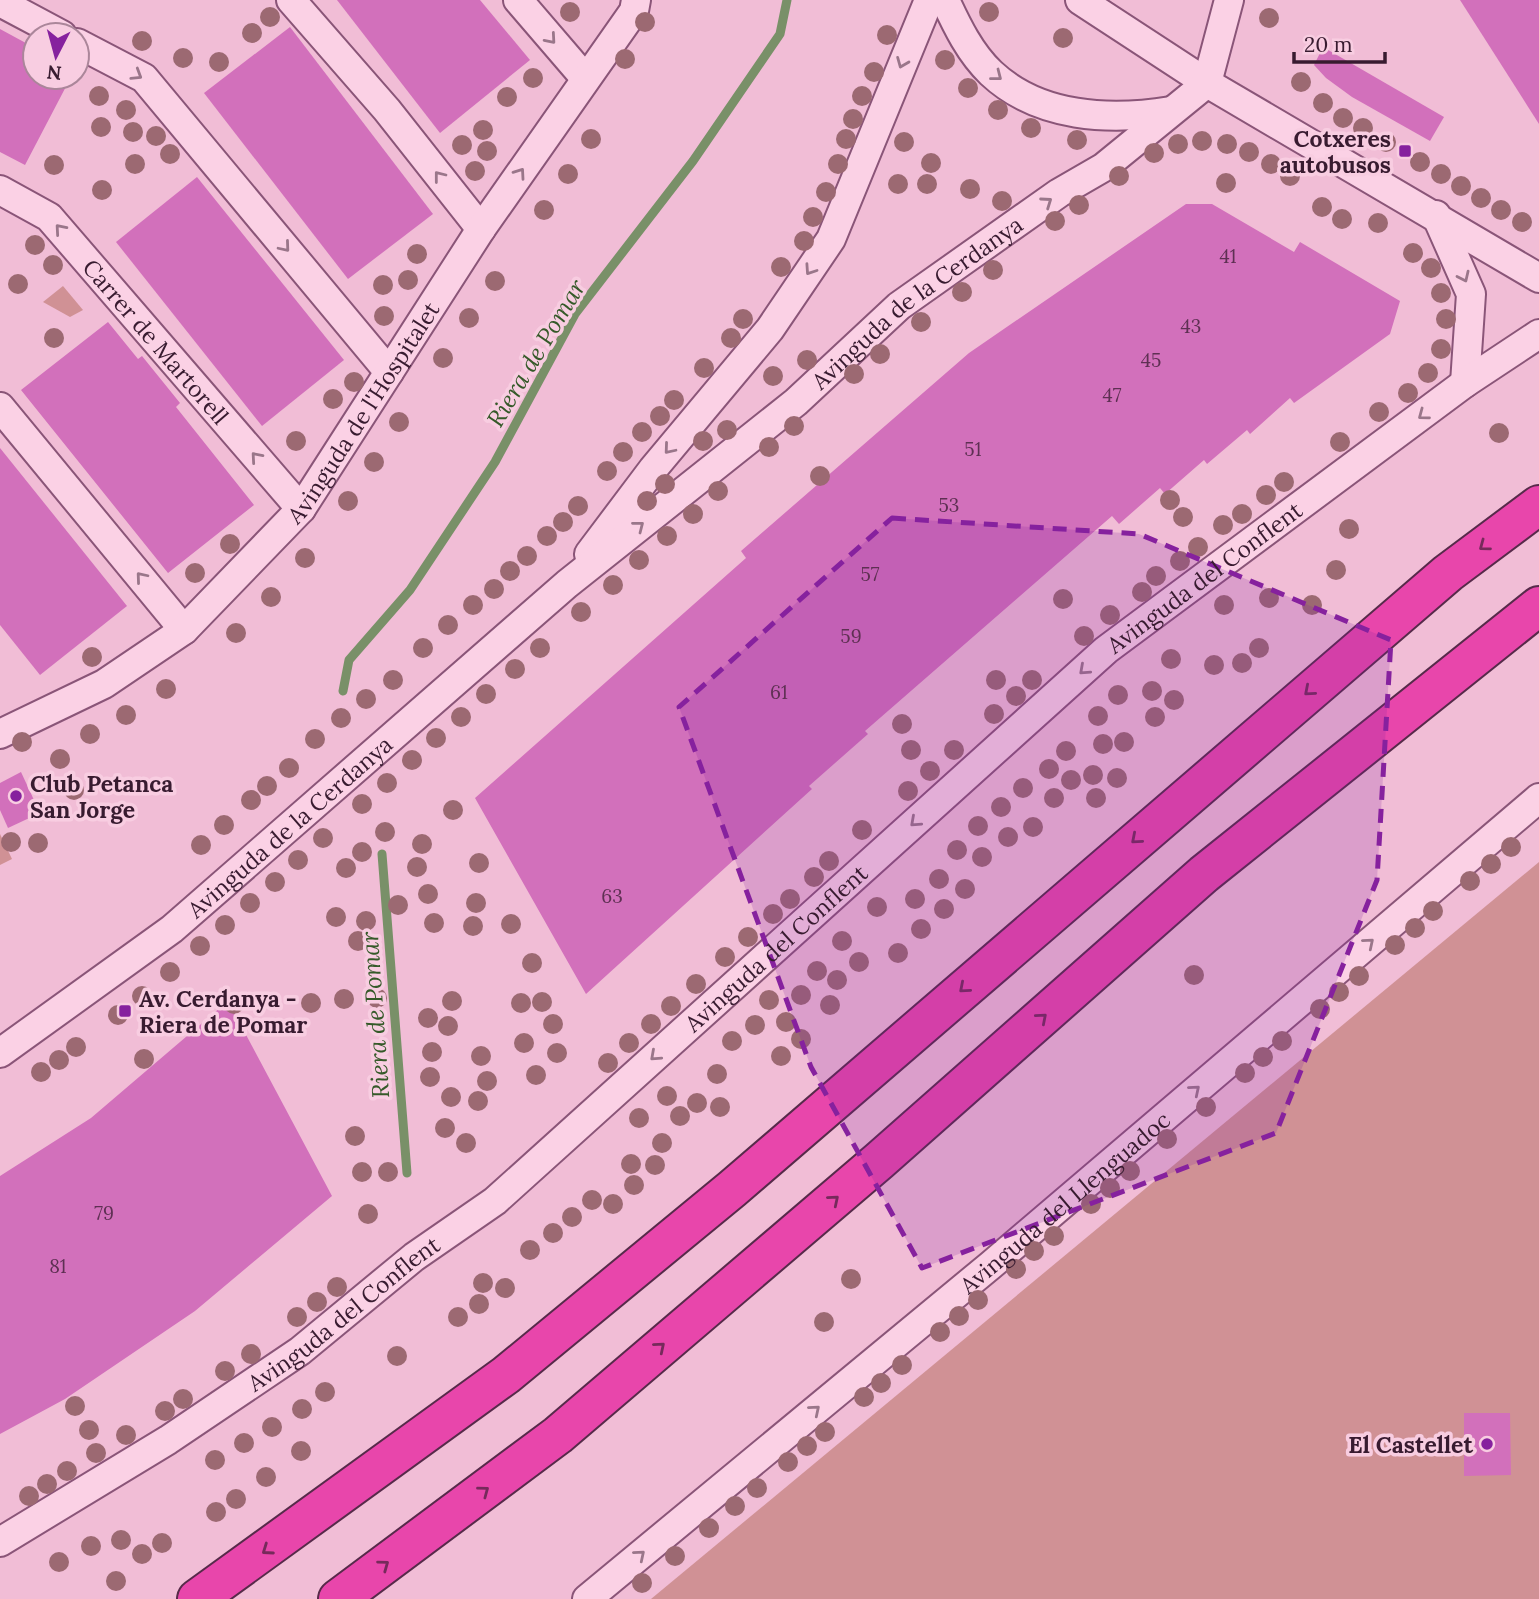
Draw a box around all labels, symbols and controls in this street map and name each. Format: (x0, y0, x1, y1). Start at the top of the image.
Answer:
north arrow (21, 21, 91, 91)
scale bar (1294, 21, 1385, 65)
one-way arrow (543, 31, 555, 44)
text: 20 m (1304, 31, 1353, 58)
one-way arrow (896, 56, 910, 68)
text: N (45, 60, 63, 86)
one-way arrow (129, 67, 142, 80)
one-way arrow (989, 67, 1001, 80)
place label: Cotxeres autobusos (1280, 124, 1391, 179)
marker: Cotxeres autobusos (1397, 143, 1413, 159)
one-way arrow (512, 168, 524, 181)
one-way arrow (434, 171, 447, 183)
one-way arrow (1039, 198, 1051, 210)
street label: Avinguda de la Cerdanya (804, 209, 1028, 396)
one-way arrow (56, 224, 68, 237)
one-way arrow (277, 239, 289, 252)
house number: 41 (1219, 244, 1237, 268)
street label: Carrer de Martorell (77, 253, 235, 430)
one-way arrow (806, 262, 818, 275)
one-way arrow (1456, 270, 1470, 282)
water label: Riera de Pomar (480, 273, 592, 433)
street label: Avinguda de l'Hospitalet (280, 296, 445, 530)
house number: 43 (1181, 314, 1201, 338)
house number: 45 (1141, 348, 1161, 372)
house number: 47 (1102, 383, 1122, 407)
one-way arrow (1418, 407, 1430, 419)
house number: 51 (964, 437, 982, 461)
one-way arrow (665, 441, 678, 453)
one-way arrow (252, 452, 264, 465)
house number: 53 (939, 493, 959, 517)
street label: Avinguda del Conflent (1100, 495, 1308, 660)
one-way arrow (632, 522, 644, 535)
one-way arrow (1479, 538, 1492, 550)
house number: 57 (860, 562, 880, 586)
one-way arrow (136, 573, 149, 585)
house number: 59 (840, 624, 862, 648)
one-way arrow (1079, 661, 1092, 674)
house number: 61 (770, 680, 788, 704)
one-way arrow (1305, 683, 1318, 695)
street label: Avinguda de la Cerdanya (180, 729, 398, 924)
place label: Club Petanca San Jorge (30, 769, 173, 824)
marker: Club Petanca San Jorge (8, 788, 24, 804)
one-way arrow (910, 814, 923, 826)
one-way arrow (1132, 831, 1145, 843)
street label: Avinguda del Conflent (678, 858, 873, 1038)
house number: 63 (601, 884, 623, 908)
water label: Riera de Pomar (354, 931, 396, 1099)
one-way arrow (1360, 939, 1373, 951)
one-way arrow (960, 980, 973, 992)
place label: Av. Cerdanya - Riera de Pomar (139, 984, 307, 1039)
marker: Av. Cerdanya - Riera de Pomar (117, 1003, 133, 1019)
one-way arrow (1033, 1014, 1046, 1026)
one-way arrow (650, 1048, 663, 1060)
one-way arrow (1188, 1086, 1200, 1099)
street label: Avinguda del Llenguadoc (953, 1105, 1176, 1300)
one-way arrow (825, 1196, 838, 1208)
house number: 79 (94, 1201, 114, 1225)
street label: Avinguda del Conflent (241, 1229, 445, 1398)
house number: 81 (49, 1254, 67, 1278)
one-way arrow (652, 1343, 665, 1355)
one-way arrow (808, 1406, 820, 1419)
place label: El Castellet (1348, 1430, 1473, 1459)
marker: El Castellet (1479, 1436, 1495, 1452)
one-way arrow (476, 1486, 489, 1499)
one-way arrow (262, 1542, 275, 1554)
one-way arrow (632, 1551, 644, 1564)
one-way arrow (376, 1561, 389, 1574)

